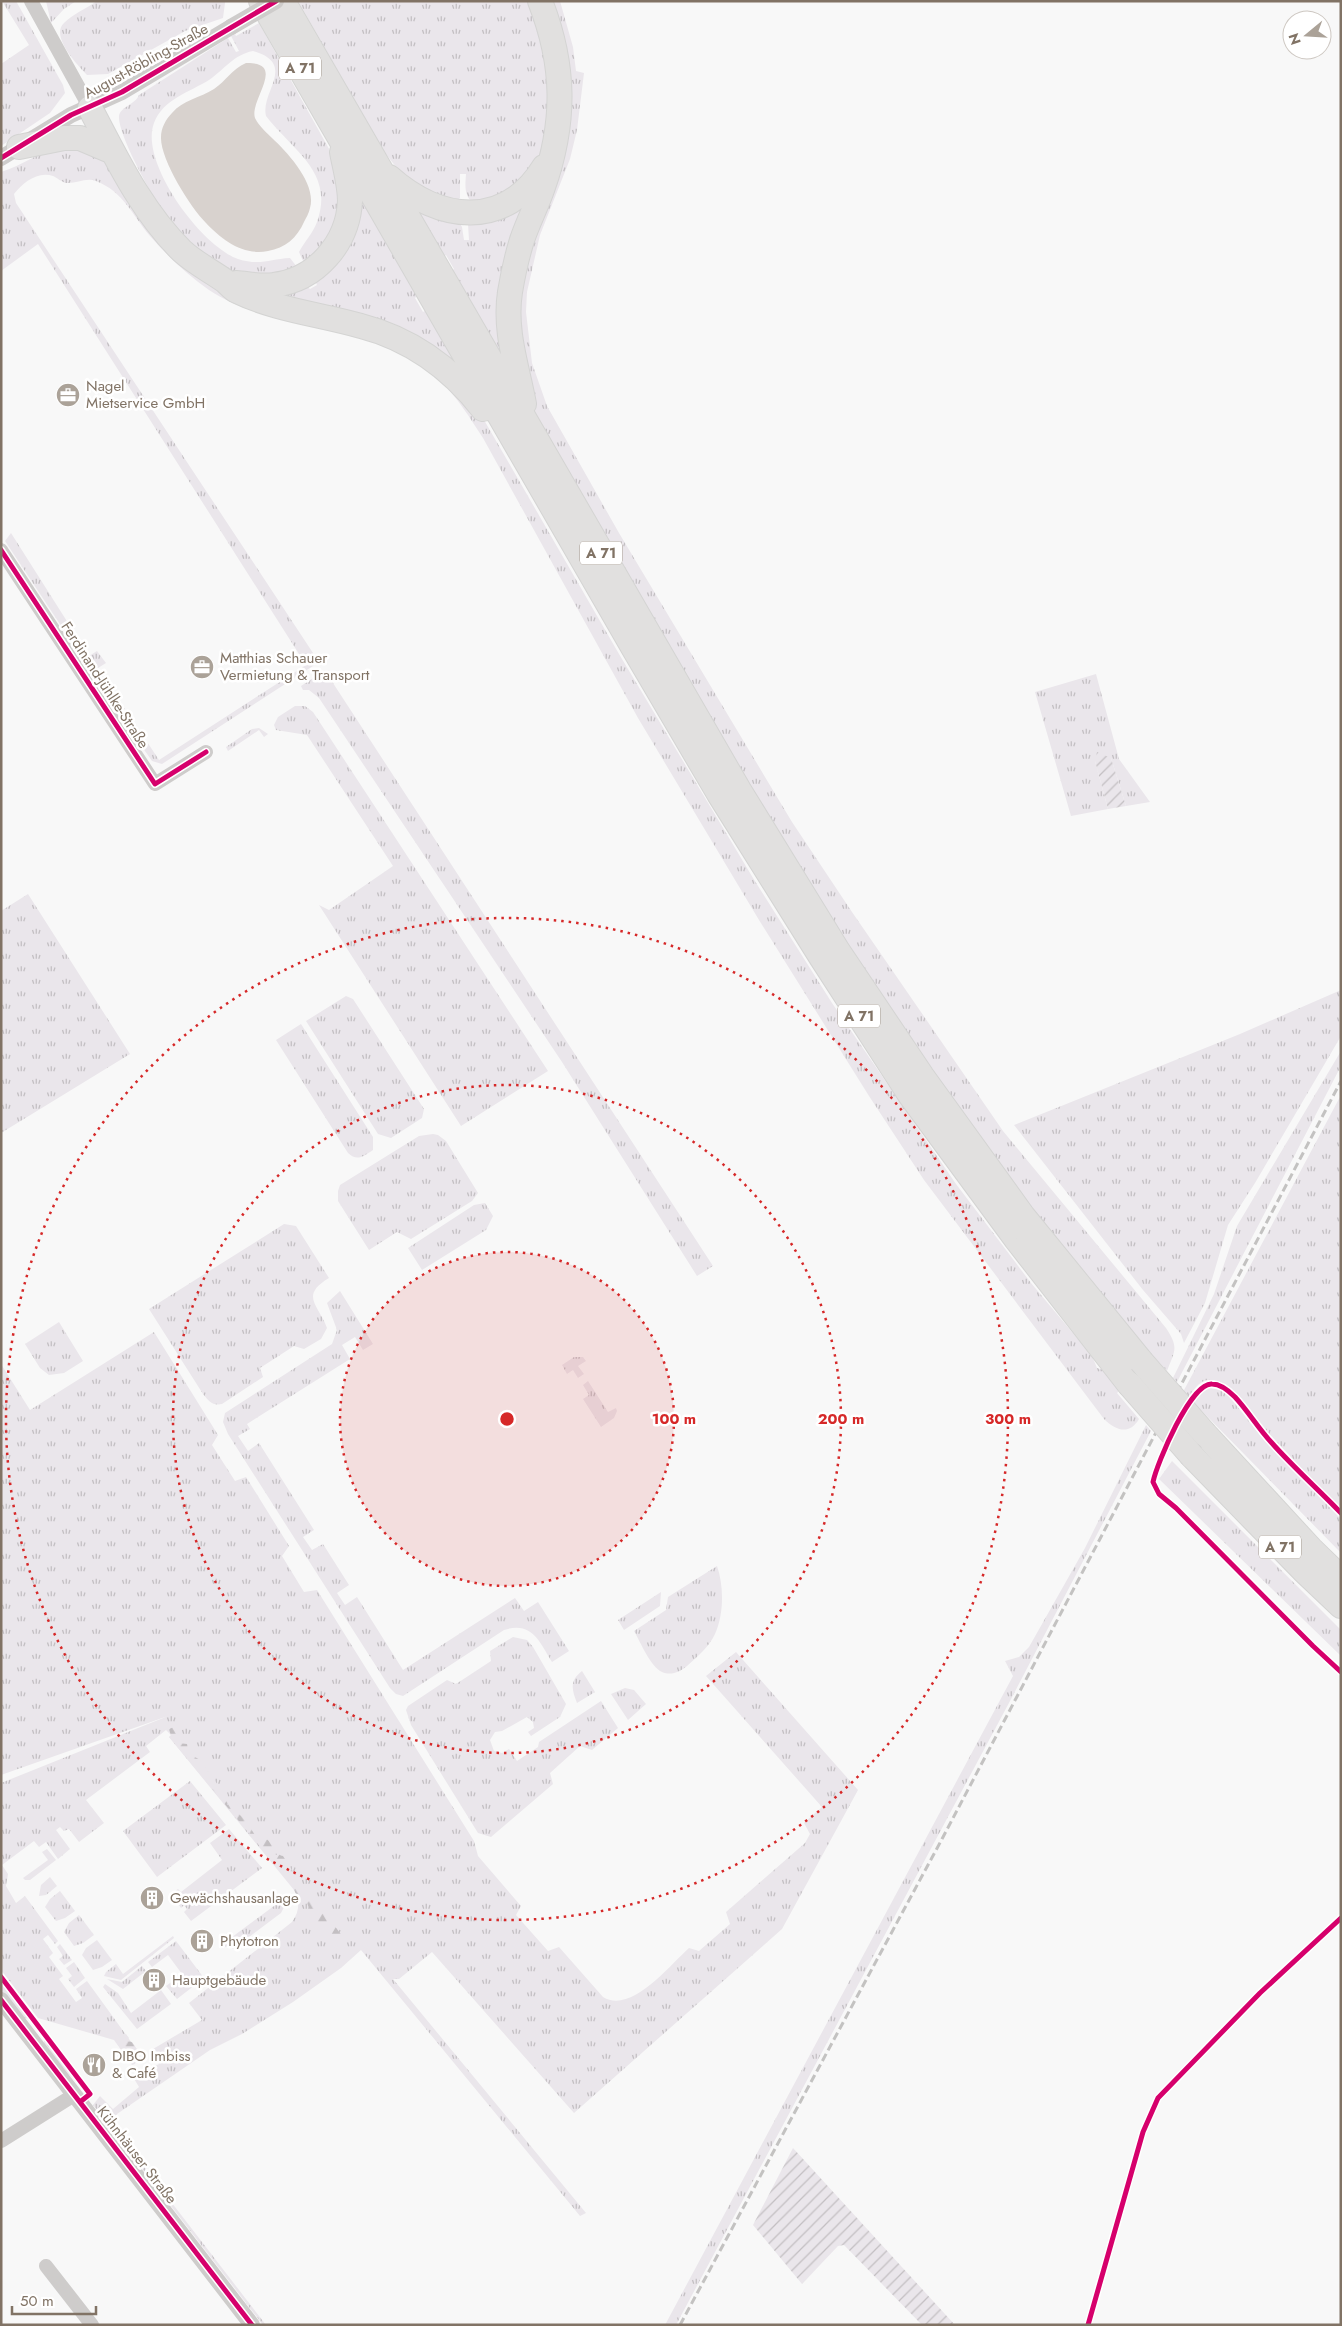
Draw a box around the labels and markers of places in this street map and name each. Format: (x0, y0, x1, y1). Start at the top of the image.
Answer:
place label: Nagel Mietservice GmbH (86, 375, 205, 414)
office icon: Nagel Mietservice GmbH (55, 382, 81, 408)
place label: Matthias Schauer Vermietung & Transport (220, 647, 370, 686)
office icon: Matthias Schauer Vermietung & Transport (189, 654, 215, 680)
centre of rings (498, 1410, 516, 1428)
building icon: Gewächshausanlage (139, 1885, 165, 1911)
place label: Gewächshausanlage (170, 1887, 299, 1909)
building icon: Phytotron (189, 1928, 215, 1954)
place label: Phytotron (220, 1930, 279, 1952)
building icon: Hauptgebäude (141, 1967, 167, 1993)
place label: Hauptgebäude (172, 1969, 266, 1991)
place label: DIBO Imbiss & Café (112, 2045, 191, 2084)
restaurant icon: DIBO Imbiss & Café (81, 2052, 107, 2078)

